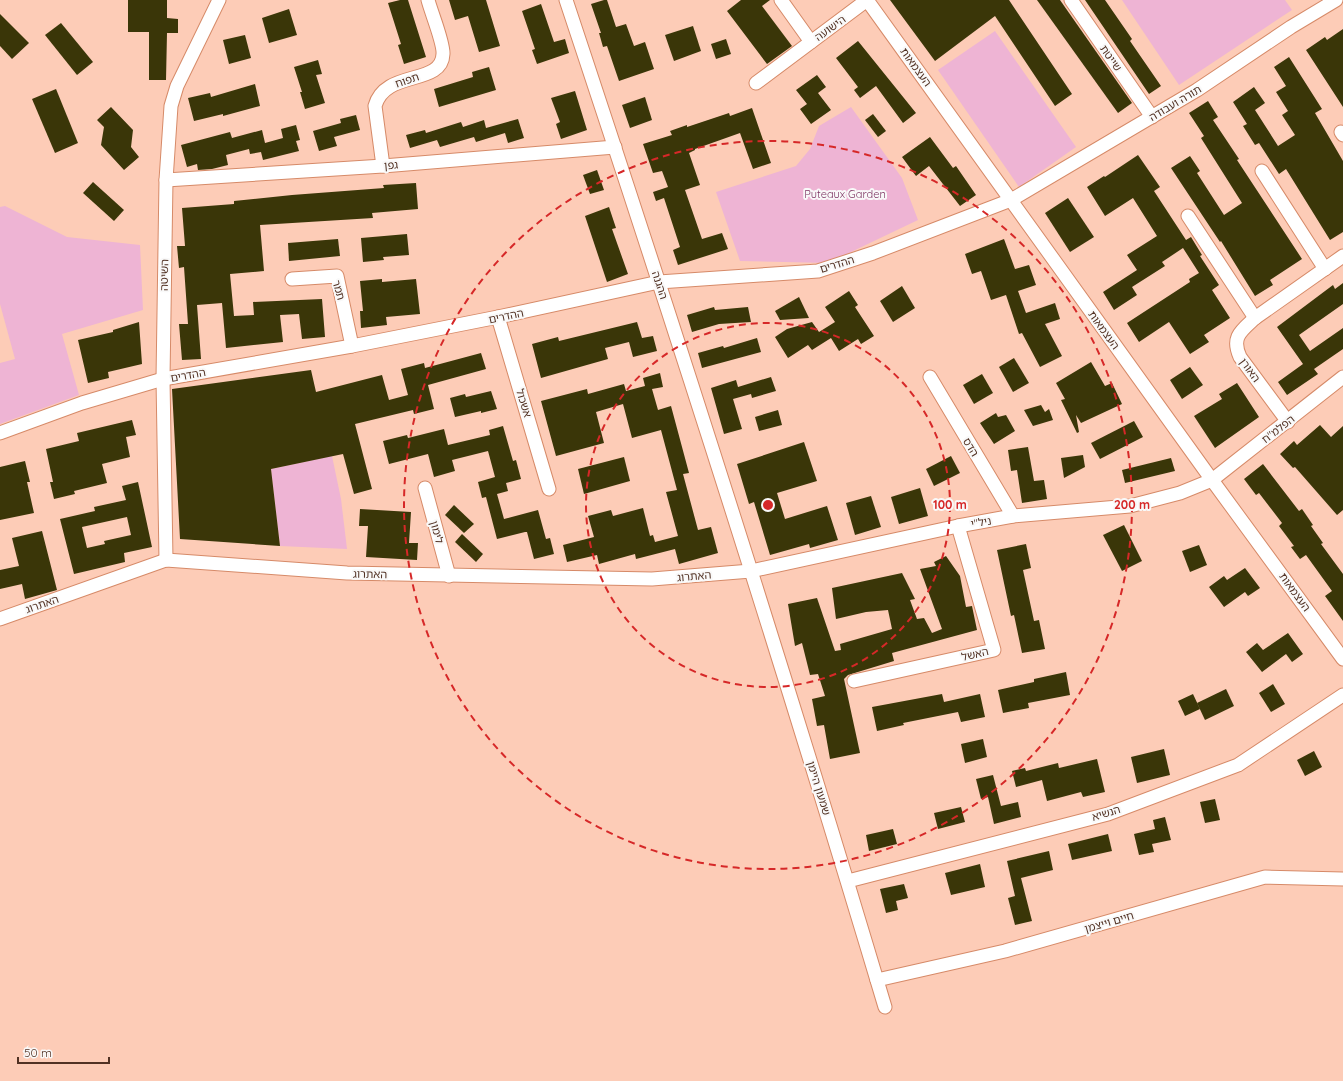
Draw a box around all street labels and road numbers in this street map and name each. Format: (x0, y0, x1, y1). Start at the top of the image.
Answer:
street label: הישועה (812, 12, 848, 44)
street label: שייטת (1097, 42, 1125, 74)
street label: העצמאות (897, 45, 935, 89)
street label: תפוח (393, 69, 421, 91)
street label: תורה ועבודה (1146, 82, 1204, 124)
street label: גפן (383, 157, 399, 173)
street label: ההדרים (818, 252, 856, 276)
street label: השיטה (157, 259, 171, 291)
street label: ההגנה (649, 269, 671, 301)
street label: תמר (329, 278, 349, 302)
street label: ההדרים (487, 305, 525, 327)
street label: העצמאות (1085, 308, 1123, 352)
street label: האורן (1237, 355, 1263, 385)
street label: ההדרים (169, 365, 207, 385)
street label: אשכול (513, 387, 535, 419)
street label: הפלמ"ח (1259, 412, 1297, 446)
street label: הדס (960, 435, 982, 459)
street label: ניל"י (970, 513, 992, 531)
street label: לימון (427, 519, 447, 545)
street label: האתרוג (353, 567, 388, 581)
street label: האתרוג (676, 568, 712, 584)
street label: העצמאות (1276, 570, 1314, 614)
street label: האתרוג (23, 592, 61, 616)
street label: האשל (960, 644, 990, 664)
street label: שמעון היימן (804, 759, 834, 817)
street label: הנשיא (1090, 802, 1122, 824)
street label: חיים וייצמן (1083, 908, 1135, 936)

